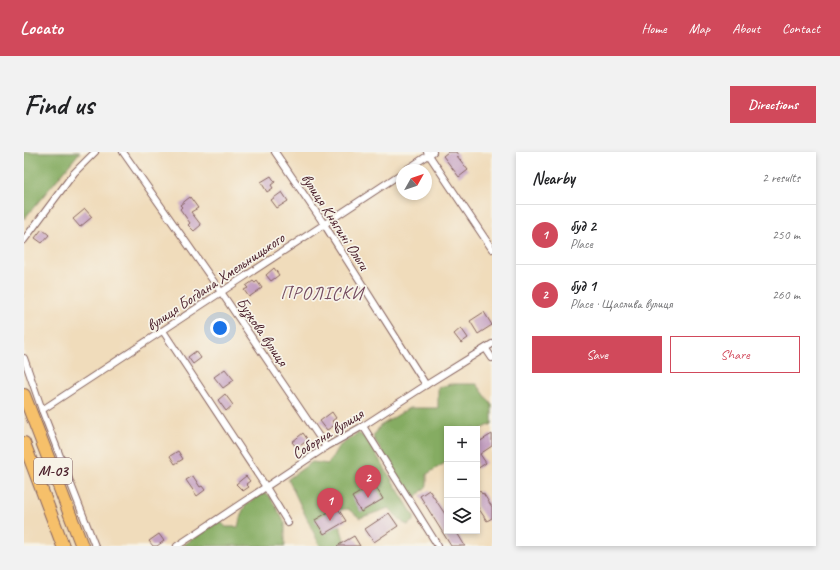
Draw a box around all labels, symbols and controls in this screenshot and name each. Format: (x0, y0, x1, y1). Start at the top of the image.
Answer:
text: Locato (20, 16, 63, 40)
text: Home (641, 20, 667, 37)
text: Map (689, 20, 710, 37)
text: About (732, 20, 760, 37)
text: Contact (782, 20, 820, 37)
button: Directions (730, 86, 816, 123)
text: Find us (24, 87, 94, 122)
north arrow (396, 164, 432, 200)
text: Nearby (532, 168, 575, 189)
street label: вулиця Княгині Ольги (296, 169, 374, 275)
text: 2 results (762, 170, 800, 186)
text: буд 2 (570, 217, 596, 236)
street label: вулиця Богдана Хмельницького (143, 227, 290, 336)
text: 1 (542, 227, 548, 243)
text: 250 m (772, 227, 800, 243)
text: Place (570, 236, 593, 252)
text: буд 1 (570, 277, 596, 296)
district label: ПРОЛІСКИ (280, 282, 365, 304)
text: 2 (542, 287, 548, 303)
text: 260 m (772, 287, 800, 303)
street label: Бузкова вулиця (232, 293, 293, 371)
text: Place · Щаслива вулиця (570, 296, 672, 312)
your location (210, 318, 230, 338)
button: Save (532, 336, 662, 373)
button: Share (670, 336, 800, 373)
street label: Соборна вулиця (288, 403, 368, 464)
map controls (444, 426, 480, 534)
button: + (444, 426, 480, 462)
road number: М-03 (34, 458, 72, 484)
button: − (444, 462, 480, 498)
pin: 2 (355, 465, 381, 498)
pin: 1 (317, 488, 343, 521)
button: layers (444, 498, 480, 534)

